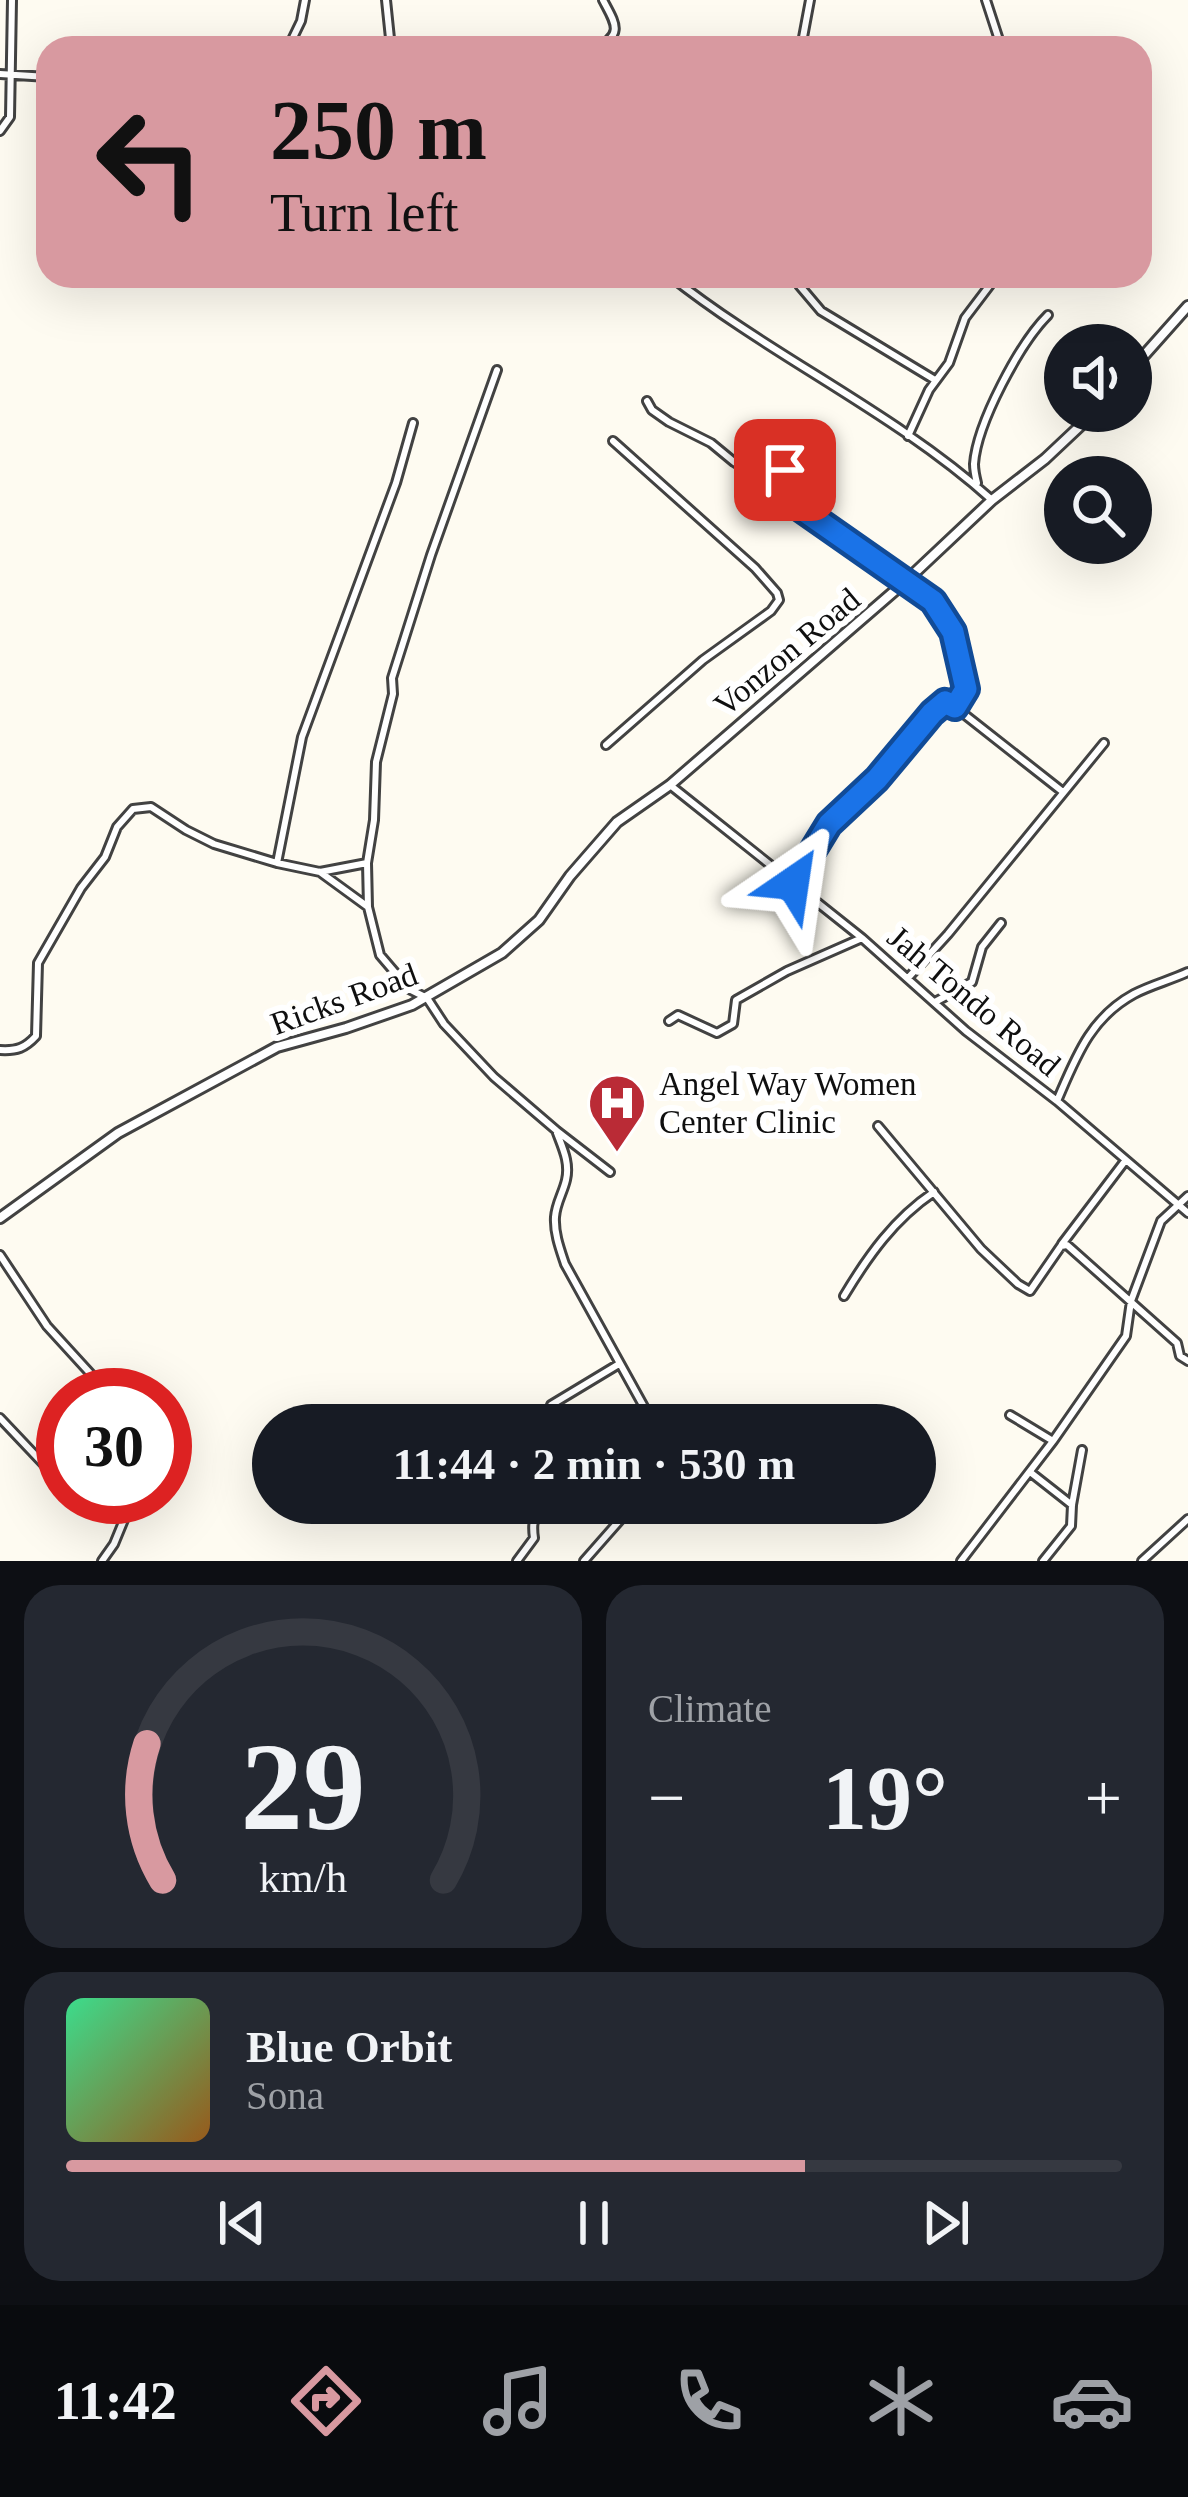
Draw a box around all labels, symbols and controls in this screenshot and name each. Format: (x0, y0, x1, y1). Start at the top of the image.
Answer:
icon: left (72, 84, 228, 240)
text: 250 m (270, 84, 487, 177)
text: Turn left (270, 183, 459, 243)
map controls (1044, 324, 1152, 564)
button: sound (1044, 324, 1152, 432)
pin (734, 419, 836, 521)
icon: arrive (752, 437, 818, 503)
button: search (1044, 456, 1152, 564)
street label: Vonzon Road (707, 581, 867, 723)
position arrow (730, 820, 856, 946)
street label: Jah Tondo Road (881, 919, 1068, 1084)
street label: Ricks Road (266, 956, 423, 1042)
place label: Angel Way Women Center Clinic (659, 1066, 916, 1140)
hospital icon: Angel Way Women Center Clinic (586, 1072, 648, 1154)
speed limit sign: 30 (36, 1368, 192, 1524)
text: 11:44 · 2 min · 530 m (393, 1439, 795, 1489)
text: Climate (648, 1687, 771, 1730)
text: 29 (241, 1718, 365, 1856)
text: 19° (822, 1749, 948, 1848)
text: − (648, 1761, 685, 1834)
text: + (1085, 1761, 1122, 1834)
text: km/h (259, 1853, 347, 1900)
text: Blue Orbit (246, 2022, 452, 2072)
text: Sona (246, 2074, 324, 2117)
icon: previous (209, 2190, 275, 2256)
icon: pause (561, 2190, 627, 2256)
icon: next (913, 2190, 979, 2256)
icon: directions (284, 2359, 368, 2443)
icon: music (476, 2359, 560, 2443)
icon: phone (667, 2359, 751, 2443)
icon: climate (859, 2359, 943, 2443)
icon: car (1050, 2359, 1134, 2443)
text: 11:42 (54, 2371, 177, 2431)

